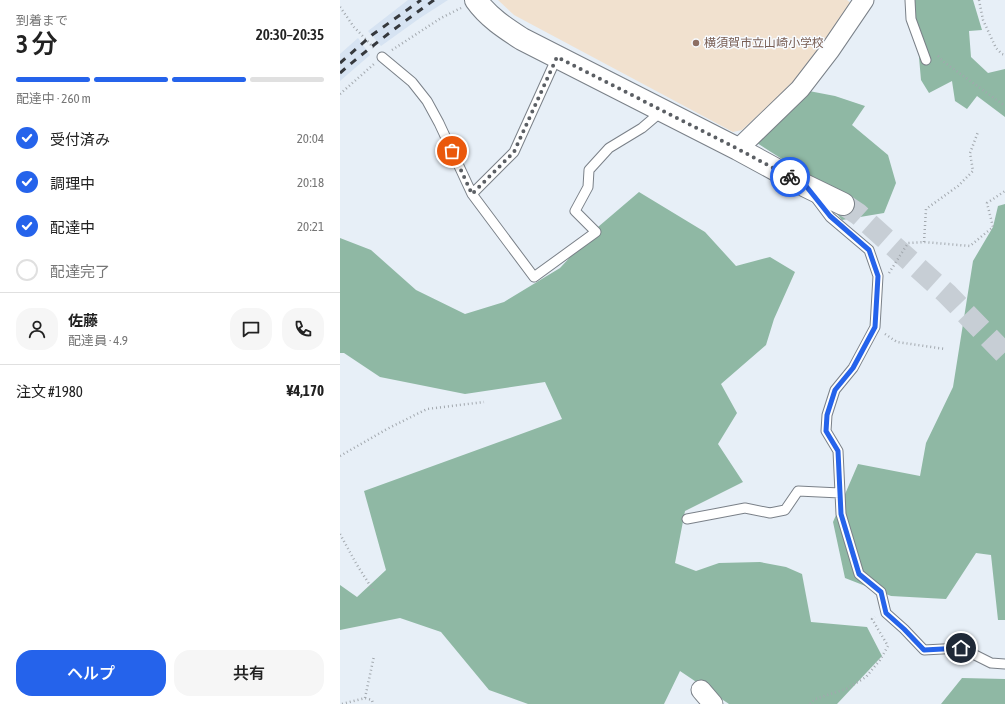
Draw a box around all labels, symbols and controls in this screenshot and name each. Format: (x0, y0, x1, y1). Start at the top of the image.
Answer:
text: 到着まで (16, 13, 68, 28)
text: 20:30–20:35 (256, 26, 324, 43)
text: 3 分 (16, 29, 58, 59)
place label: 横須賀市立山崎小学校 (704, 36, 824, 50)
marker: 横須賀市立山崎小学校 (691, 38, 701, 48)
text: 配達中 · 260 m (16, 91, 91, 106)
icon: check (16, 127, 38, 149)
text: 受付済み (50, 131, 110, 148)
text: 20:04 (297, 131, 324, 146)
pin (435, 134, 469, 168)
icon: bag (441, 140, 463, 162)
courier (770, 157, 810, 197)
icon: bike (779, 166, 801, 188)
icon: check (16, 171, 38, 193)
text: 調理中 (50, 175, 95, 192)
text: 20:18 (297, 175, 324, 190)
icon: check (16, 215, 38, 237)
text: 配達中 (50, 219, 95, 236)
text: 20:21 (297, 219, 324, 234)
text: 配達完了 (50, 263, 110, 280)
button: person (16, 308, 58, 350)
button: chat (230, 308, 272, 350)
button: phone (282, 308, 324, 350)
text: 佐藤 (68, 312, 98, 329)
text: 配達員 · 4.9 (68, 333, 128, 348)
text: ¥4,170 (286, 382, 324, 399)
text: 注文 #1980 (16, 383, 83, 400)
pin (944, 631, 978, 665)
icon: home (950, 637, 972, 659)
button: ヘルプ (16, 650, 166, 696)
button: 共有 (174, 650, 324, 696)

